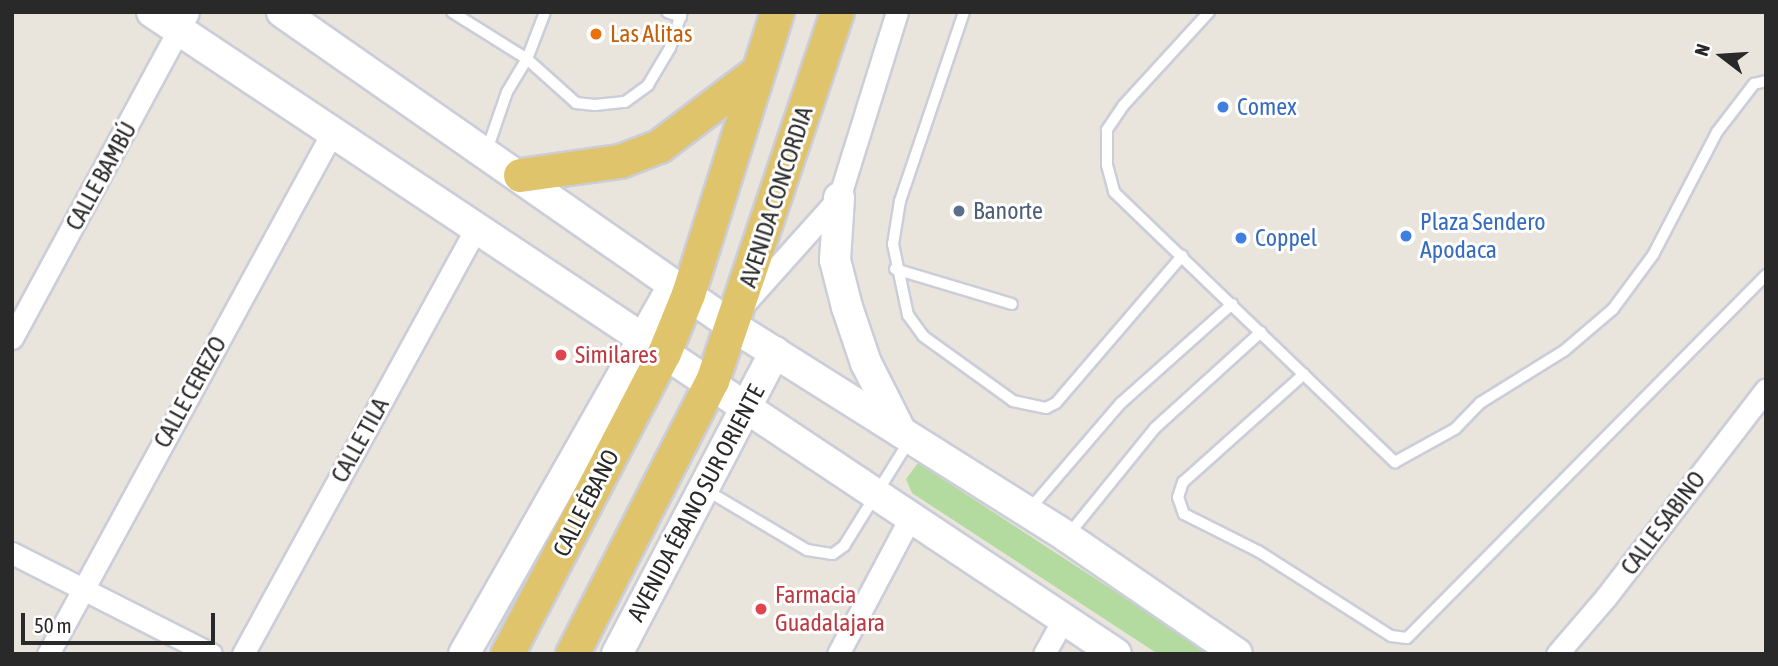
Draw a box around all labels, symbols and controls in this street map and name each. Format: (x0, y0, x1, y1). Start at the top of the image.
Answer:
place label: Las Alitas (610, 20, 692, 48)
north arrow (1687, 21, 1757, 91)
marker: Las Alitas (588, 26, 604, 42)
text: N (1690, 41, 1714, 58)
place label: Comex (1237, 93, 1297, 121)
marker: Comex (1215, 99, 1231, 115)
street label: AVENIDA CONCORDIA (733, 103, 819, 291)
street label: CALLE BAMBÚ (59, 117, 143, 235)
place label: Banorte (973, 197, 1043, 225)
marker: Banorte (951, 203, 967, 219)
place label: Plaza Sendero Apodaca (1420, 208, 1546, 264)
place label: Coppel (1255, 224, 1317, 252)
marker: Plaza Sendero Apodaca (1398, 228, 1414, 244)
marker: Coppel (1233, 230, 1249, 246)
street label: CALLE CEREZO (148, 331, 232, 453)
place label: Similares (575, 341, 657, 369)
marker: Similares (553, 347, 569, 363)
street label: AVENIDA ÉBANO SUR ORIENTE (621, 380, 771, 626)
street label: CALLE TILA (325, 393, 395, 487)
street label: CALLE ÉBANO (547, 445, 625, 561)
street label: CALLE SABINO (1615, 466, 1711, 580)
place label: Farmacia Guadalajara (775, 581, 885, 637)
scale bar (24, 600, 219, 644)
marker: Farmacia Guadalajara (753, 601, 769, 617)
text: 50 m (34, 613, 72, 637)

